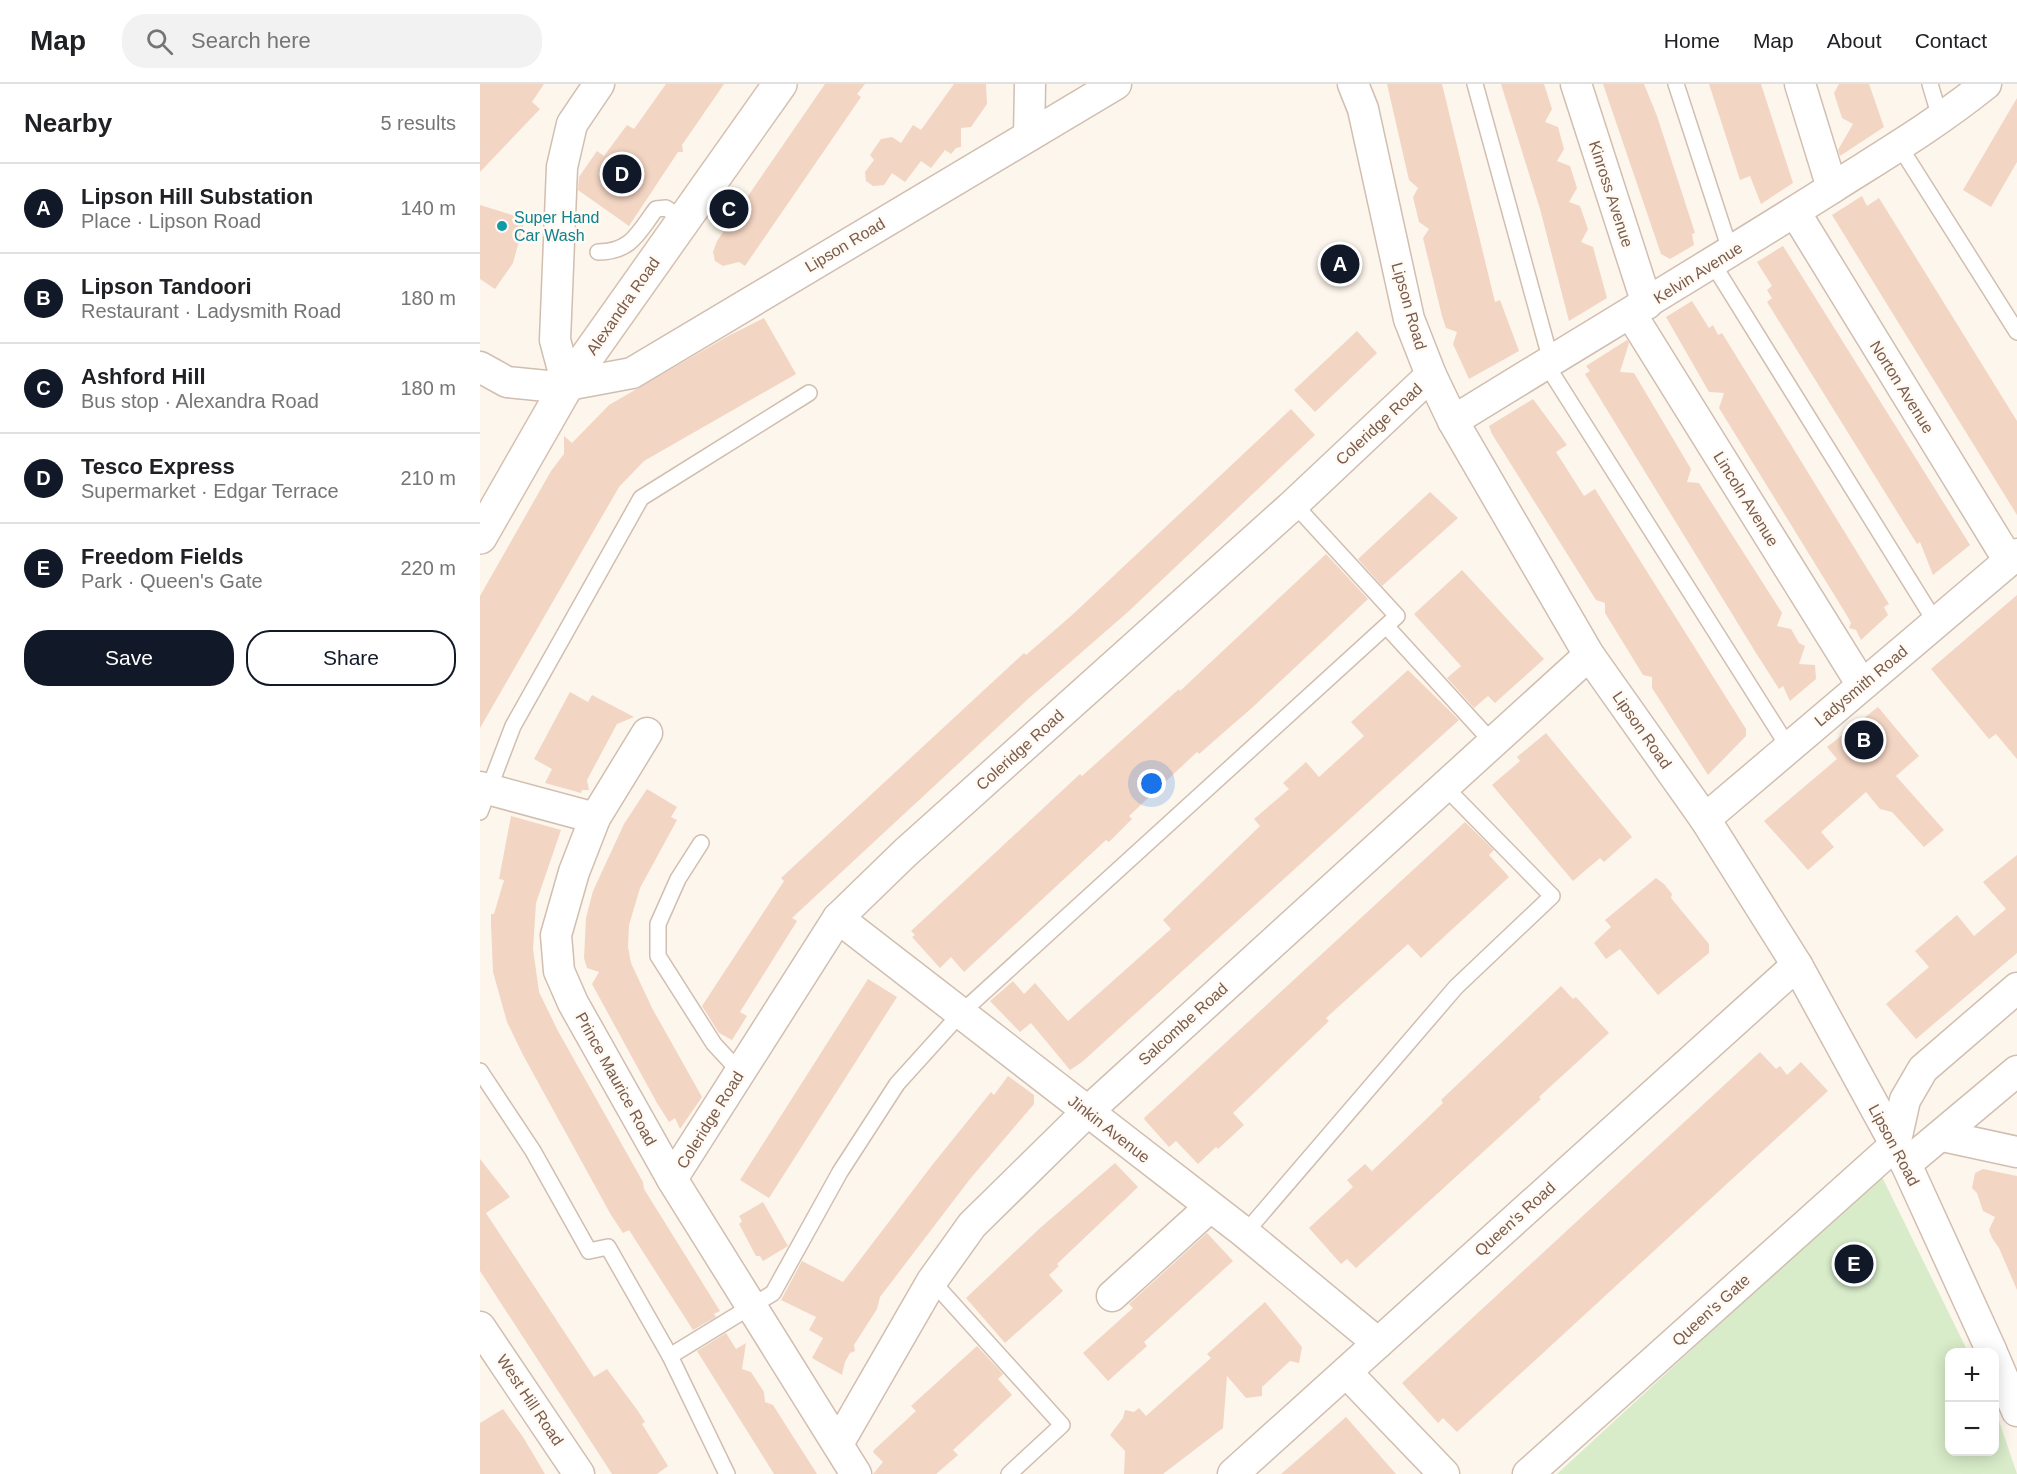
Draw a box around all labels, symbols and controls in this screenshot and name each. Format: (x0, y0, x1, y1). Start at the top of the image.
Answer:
search box (122, 14, 542, 68)
text: Map (30, 25, 86, 56)
icon: search (143, 25, 176, 58)
text: Search here (191, 28, 311, 53)
text: Home (1664, 29, 1720, 52)
text: Map (1753, 29, 1794, 52)
text: About (1827, 29, 1882, 52)
text: Contact (1915, 29, 1987, 52)
text: Nearby (24, 108, 112, 138)
text: 5 results (380, 112, 456, 134)
street label: Kinross Avenue (1586, 139, 1636, 249)
pin: D (602, 152, 642, 196)
text: Lipson Hill Substation (81, 184, 313, 209)
pin: C (710, 186, 748, 232)
text: A (36, 197, 51, 219)
text: 140 m (400, 197, 456, 219)
place label: Super Hand Car Wash (514, 209, 599, 244)
text: Place · Lipson Road (81, 210, 261, 232)
street label: Lipson Road (802, 215, 888, 275)
marker: Super Hand Car Wash (495, 219, 509, 233)
street label: Kelvin Avenue (1651, 239, 1745, 307)
pin: A (1320, 242, 1360, 286)
street label: Alexandra Road (583, 254, 663, 358)
street label: Lipson Road (1388, 260, 1430, 352)
text: Lipson Tandoori (81, 274, 252, 299)
text: B (36, 287, 51, 309)
text: 180 m (400, 287, 456, 309)
text: Restaurant · Ladysmith Road (81, 300, 341, 322)
street label: Norton Avenue (1867, 338, 1937, 436)
text: Ashford Hill (81, 364, 206, 389)
text: C (36, 377, 51, 399)
text: 180 m (400, 377, 456, 399)
street label: Coleridge Road (1333, 380, 1425, 468)
text: Bus stop · Alexandra Road (81, 390, 319, 412)
street label: Lincoln Avenue (1710, 449, 1782, 549)
text: Tesco Express (81, 454, 235, 479)
text: D (36, 467, 51, 489)
text: 210 m (400, 467, 456, 489)
text: Supermarket · Edgar Terrace (81, 480, 339, 502)
text: Freedom Fields (81, 544, 244, 569)
text: E (37, 557, 50, 579)
text: 220 m (400, 557, 456, 579)
text: Park · Queen's Gate (81, 570, 263, 592)
button: Save (24, 630, 234, 686)
button: Share (246, 630, 456, 686)
street label: Ladysmith Road (1811, 642, 1911, 730)
street label: Lipson Road (1609, 688, 1675, 772)
street label: Coleridge Road (973, 706, 1067, 794)
pin: B (1844, 718, 1884, 762)
your location (1137, 769, 1166, 798)
street label: Salcombe Road (1135, 980, 1231, 1068)
street label: Prince Maurice Road (572, 1010, 660, 1148)
street label: Coleridge Road (673, 1068, 747, 1172)
street label: Jinkin Avenue (1065, 1092, 1153, 1166)
street label: Lipson Road (1865, 1101, 1923, 1189)
street label: Queen's Road (1471, 1179, 1559, 1259)
pin: E (1834, 1242, 1874, 1286)
street label: Queen's Gate (1669, 1271, 1753, 1349)
map controls (1945, 1348, 1999, 1456)
button: + (1945, 1348, 1999, 1402)
street label: West Hill Road (493, 1352, 567, 1448)
button: − (1945, 1402, 1999, 1456)

